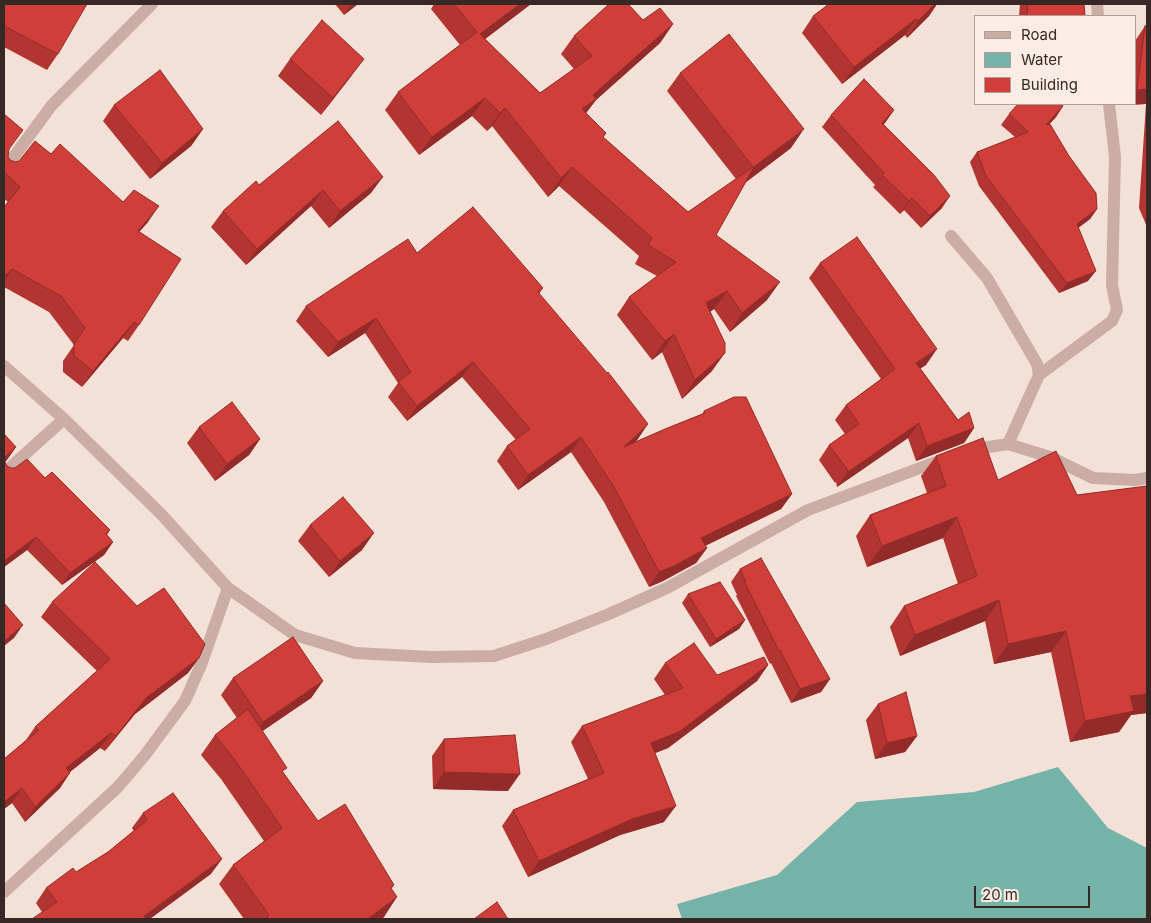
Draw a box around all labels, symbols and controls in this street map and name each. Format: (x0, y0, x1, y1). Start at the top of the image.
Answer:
legend (974, 15, 1136, 105)
text: Road (1021, 25, 1057, 44)
text: Water (1021, 50, 1063, 69)
text: Building (1021, 75, 1078, 94)
scale bar (976, 876, 1092, 908)
text: 20 m (982, 885, 1018, 904)

